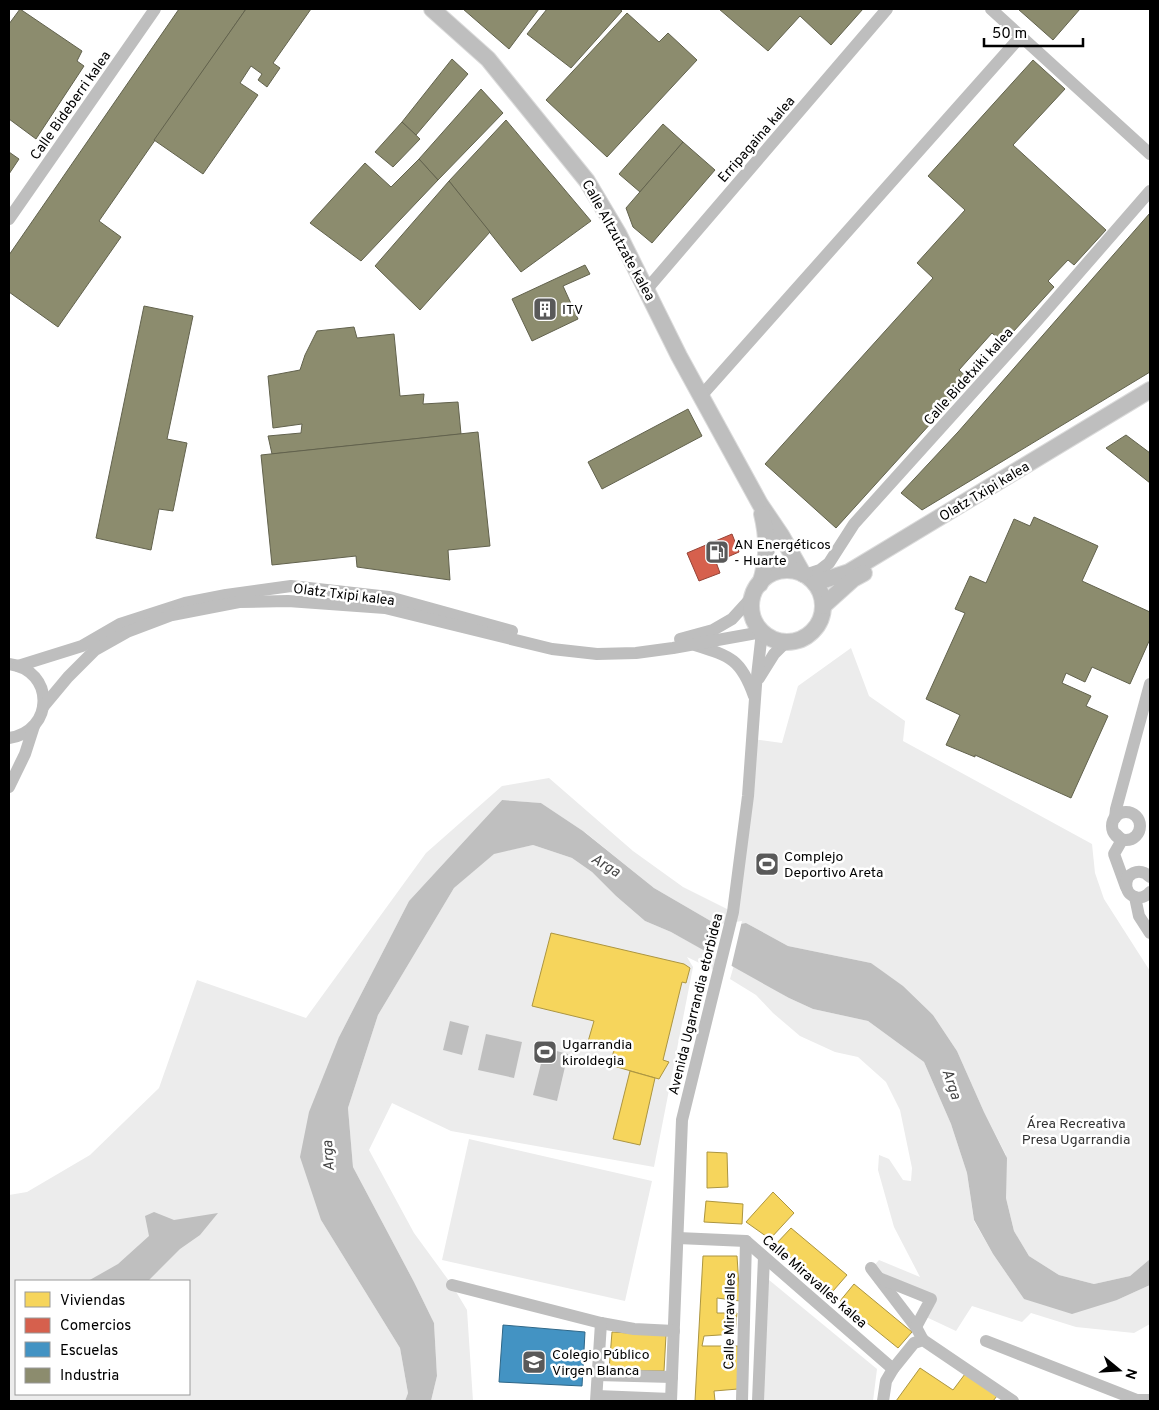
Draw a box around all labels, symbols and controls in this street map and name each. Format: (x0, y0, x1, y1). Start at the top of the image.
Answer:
scale bar (984, 15, 1083, 47)
text: 50 m (992, 25, 1027, 44)
street label: Calle Bideberri kalea (27, 48, 115, 164)
street label: Erripagaina kalea (715, 93, 799, 187)
street label: Calle Altzutzate kalea (577, 177, 658, 304)
building icon: ITV (532, 296, 558, 322)
place label: ITV (562, 302, 583, 319)
street label: Calle Bidetxiki kalea (921, 325, 1017, 429)
street label: Olatz Txipi kalea (937, 459, 1033, 526)
place label: AN Energéticos - Huarte (734, 537, 831, 570)
fuel station icon: AN Energéticos - Huarte (704, 539, 730, 565)
street label: Olatz Txipi kalea (292, 581, 395, 610)
place label: Complejo Deportivo Areta (784, 849, 883, 882)
water label: Arga (587, 850, 624, 883)
sports icon: Complejo Deportivo Areta (754, 851, 780, 877)
street label: Avenida Ugarrandia etorbidea (666, 912, 727, 1097)
place label: Ugarrandia kiroldegia (562, 1037, 632, 1070)
sports icon: Ugarrandia kiroldegia (532, 1039, 558, 1065)
water label: Arga (937, 1067, 965, 1102)
park label: Área Recreativa Presa Ugarrandia (1022, 1115, 1130, 1149)
water label: Arga (319, 1140, 340, 1172)
street label: Calle Miravalles kalea (758, 1232, 870, 1332)
street label: Calle Miravalles (721, 1272, 740, 1370)
legend (15, 1280, 190, 1395)
text: Viviendas (60, 1292, 125, 1311)
text: Comercios (60, 1317, 131, 1336)
text: Escuelas (60, 1342, 118, 1361)
north arrow (1094, 1345, 1144, 1395)
place label: Colegio Público Virgen Blanca (552, 1347, 650, 1380)
school or university icon: Colegio Público Virgen Blanca (521, 1349, 547, 1375)
text: N (1120, 1366, 1140, 1381)
text: Industria (60, 1367, 119, 1386)

